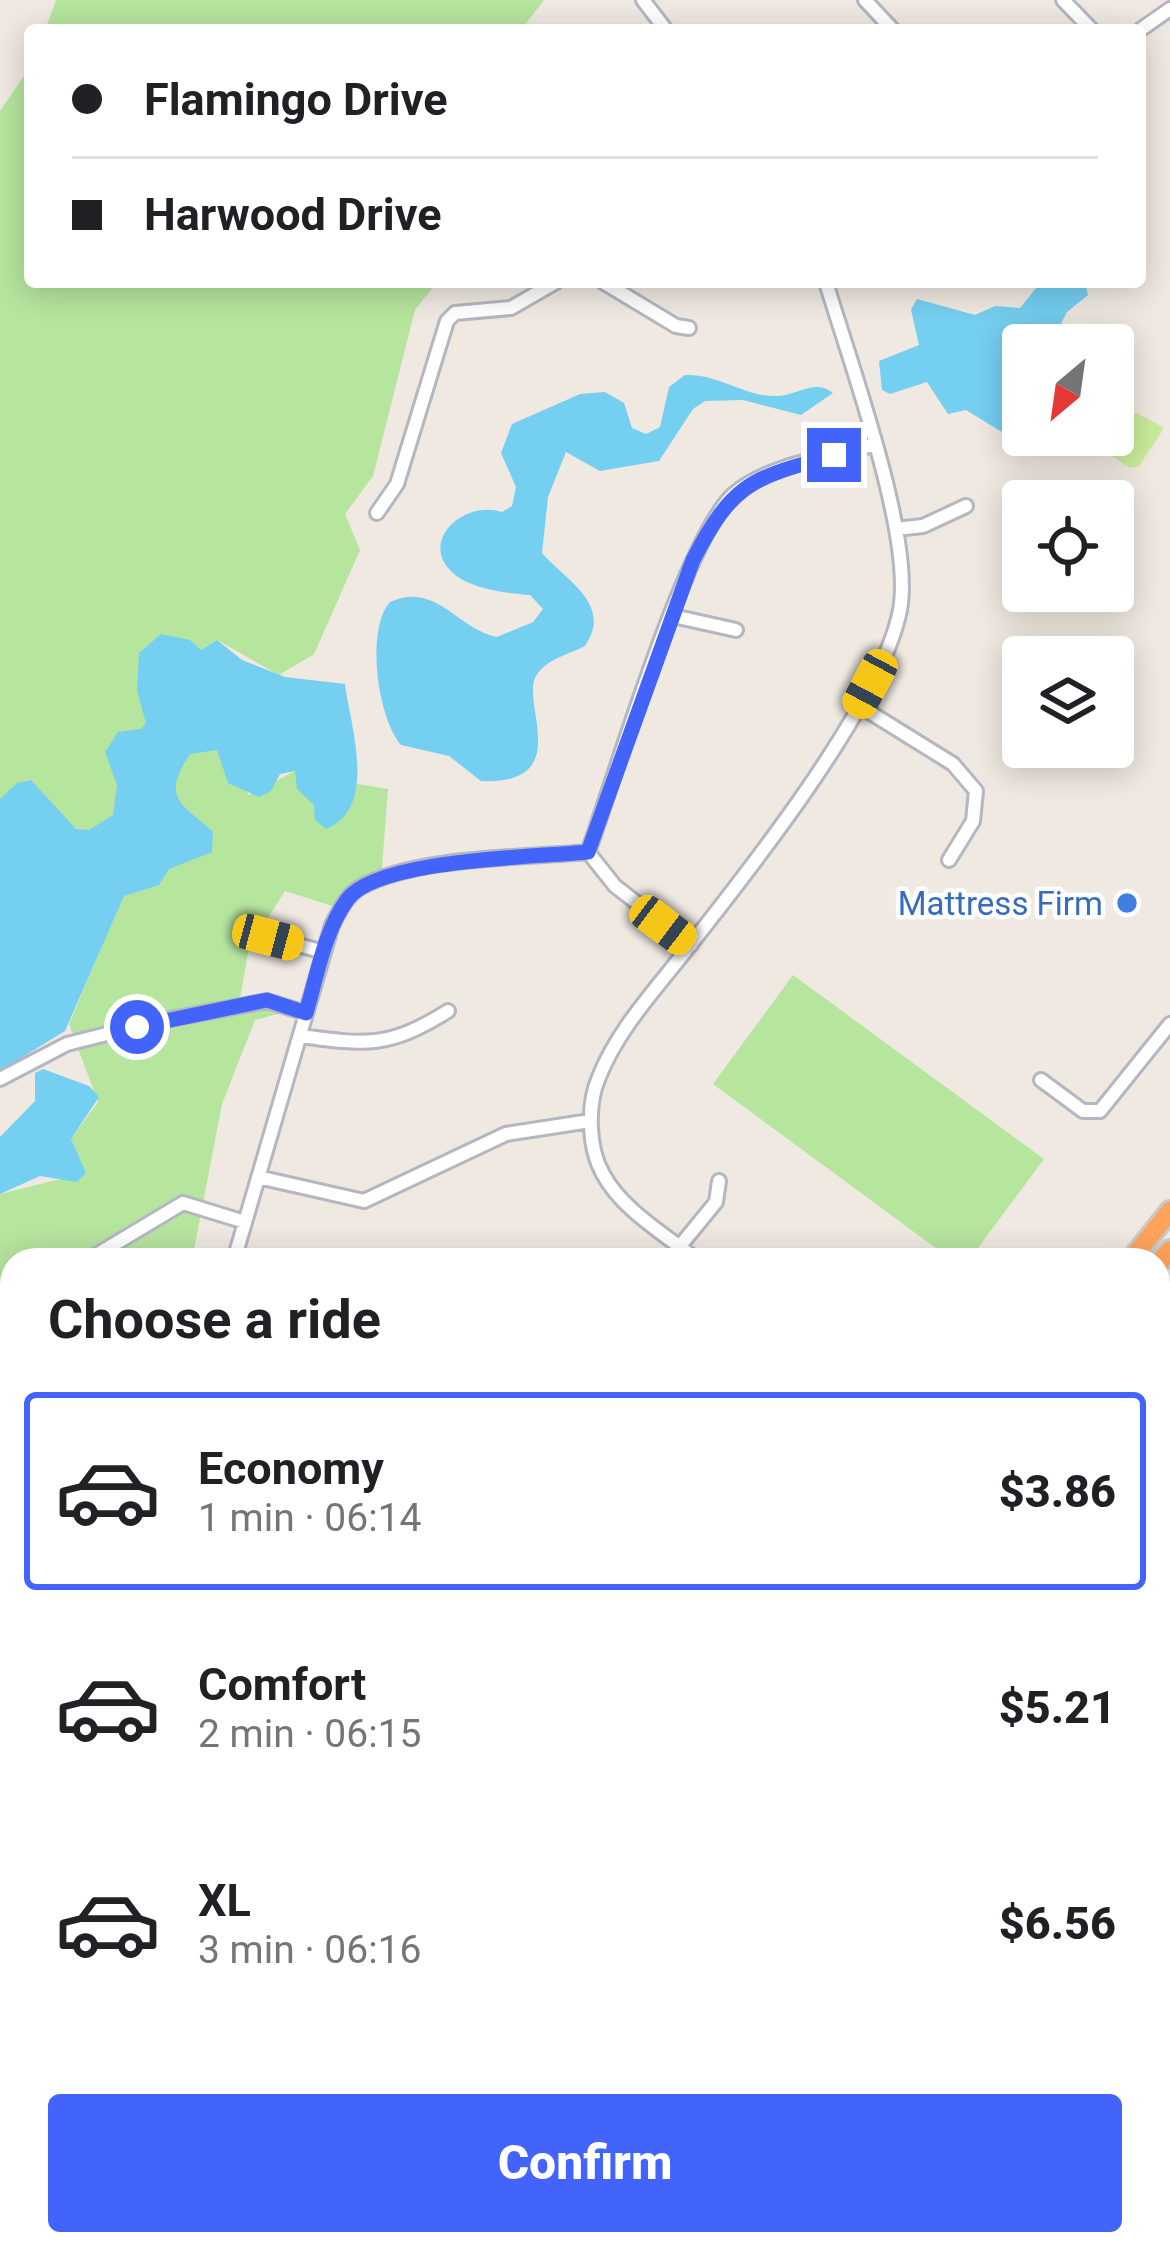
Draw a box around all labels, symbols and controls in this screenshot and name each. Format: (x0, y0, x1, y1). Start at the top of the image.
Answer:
text: Flamingo Drive (144, 73, 448, 126)
text: Harwood Drive (144, 188, 442, 241)
north arrow (1002, 324, 1134, 456)
map controls (1002, 324, 1134, 768)
route end (807, 428, 861, 482)
button: locate (1002, 480, 1134, 612)
button: layers (1002, 636, 1134, 768)
car (837, 644, 903, 724)
place label: Mattress Firm (898, 884, 1103, 923)
car (623, 889, 703, 961)
marker: Mattress Firm (1114, 890, 1140, 916)
car (229, 910, 307, 964)
route start (110, 1000, 164, 1054)
text: Choose a ride (48, 1288, 381, 1351)
icon: car (54, 1437, 162, 1545)
text: Economy (198, 1442, 384, 1495)
text: $3.86 (999, 1465, 1116, 1518)
text: 1 min · 06:14 (198, 1495, 421, 1541)
icon: car (54, 1653, 162, 1761)
text: Comfort (198, 1658, 366, 1711)
text: $5.21 (999, 1681, 1116, 1734)
text: 2 min · 06:15 (198, 1711, 421, 1757)
icon: car (54, 1869, 162, 1977)
text: XL (198, 1874, 251, 1927)
text: $6.56 (999, 1897, 1116, 1950)
text: 3 min · 06:16 (198, 1927, 421, 1973)
button: Confirm (48, 2094, 1122, 2232)

